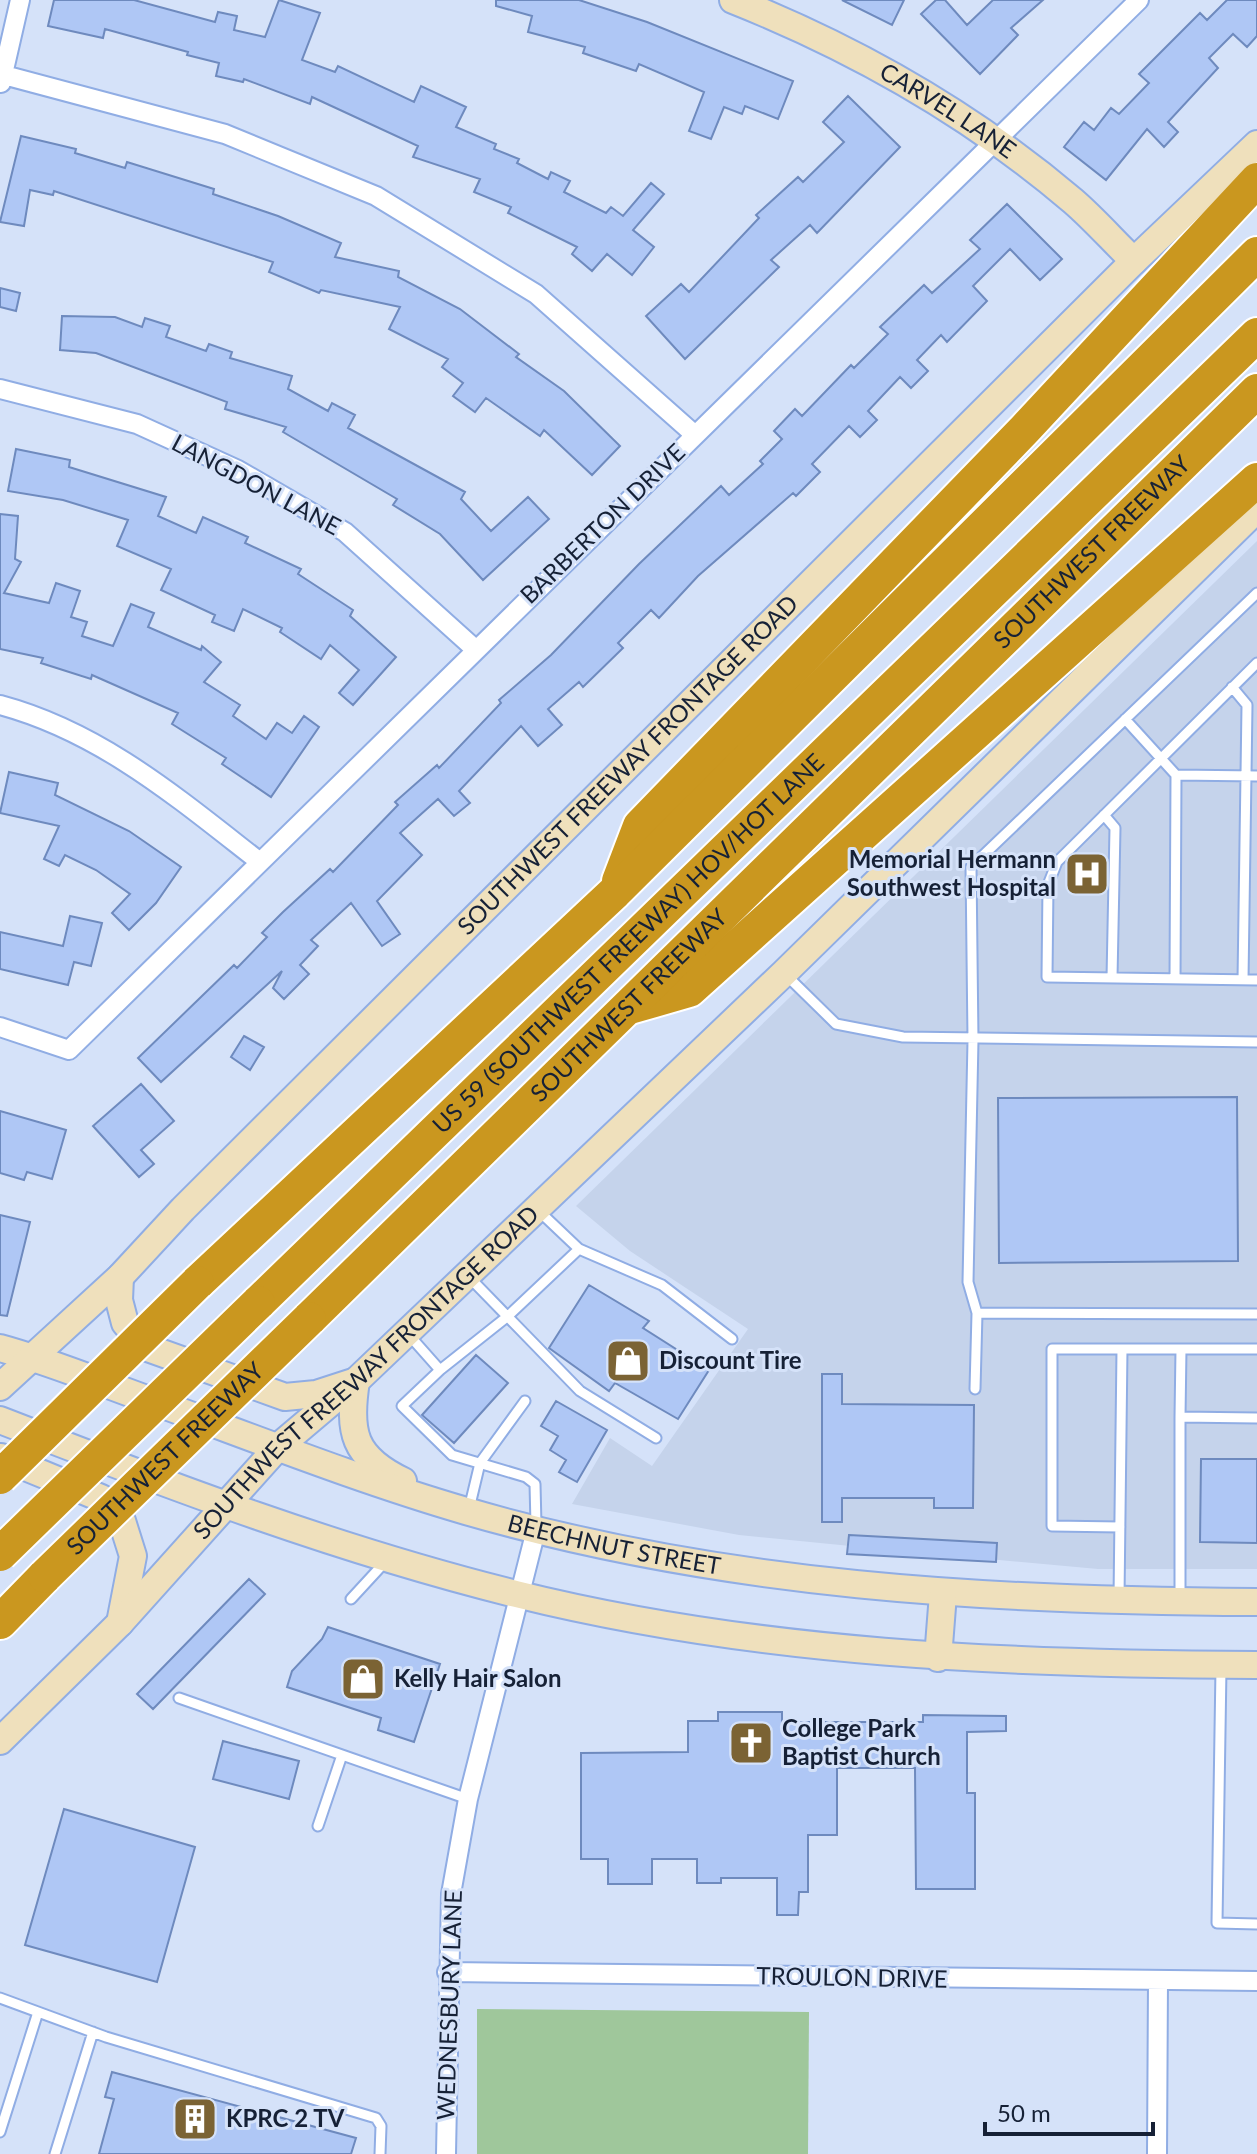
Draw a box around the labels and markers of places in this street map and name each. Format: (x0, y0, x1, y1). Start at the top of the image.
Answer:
place label: Memorial Hermann Southwest Hospital (847, 844, 1056, 901)
hospital icon: Memorial Hermann Southwest Hospital (1063, 850, 1111, 898)
shop icon: Discount Tire (604, 1337, 652, 1385)
place label: Discount Tire (659, 1345, 802, 1374)
shop icon: Kelly Hair Salon (339, 1655, 387, 1703)
place label: Kelly Hair Salon (394, 1663, 561, 1692)
place label: College Park Baptist Church (782, 1713, 941, 1770)
church icon: College Park Baptist Church (727, 1719, 775, 1767)
building icon: KPRC 2 TV (171, 2095, 219, 2143)
place label: KPRC 2 TV (226, 2103, 345, 2132)

